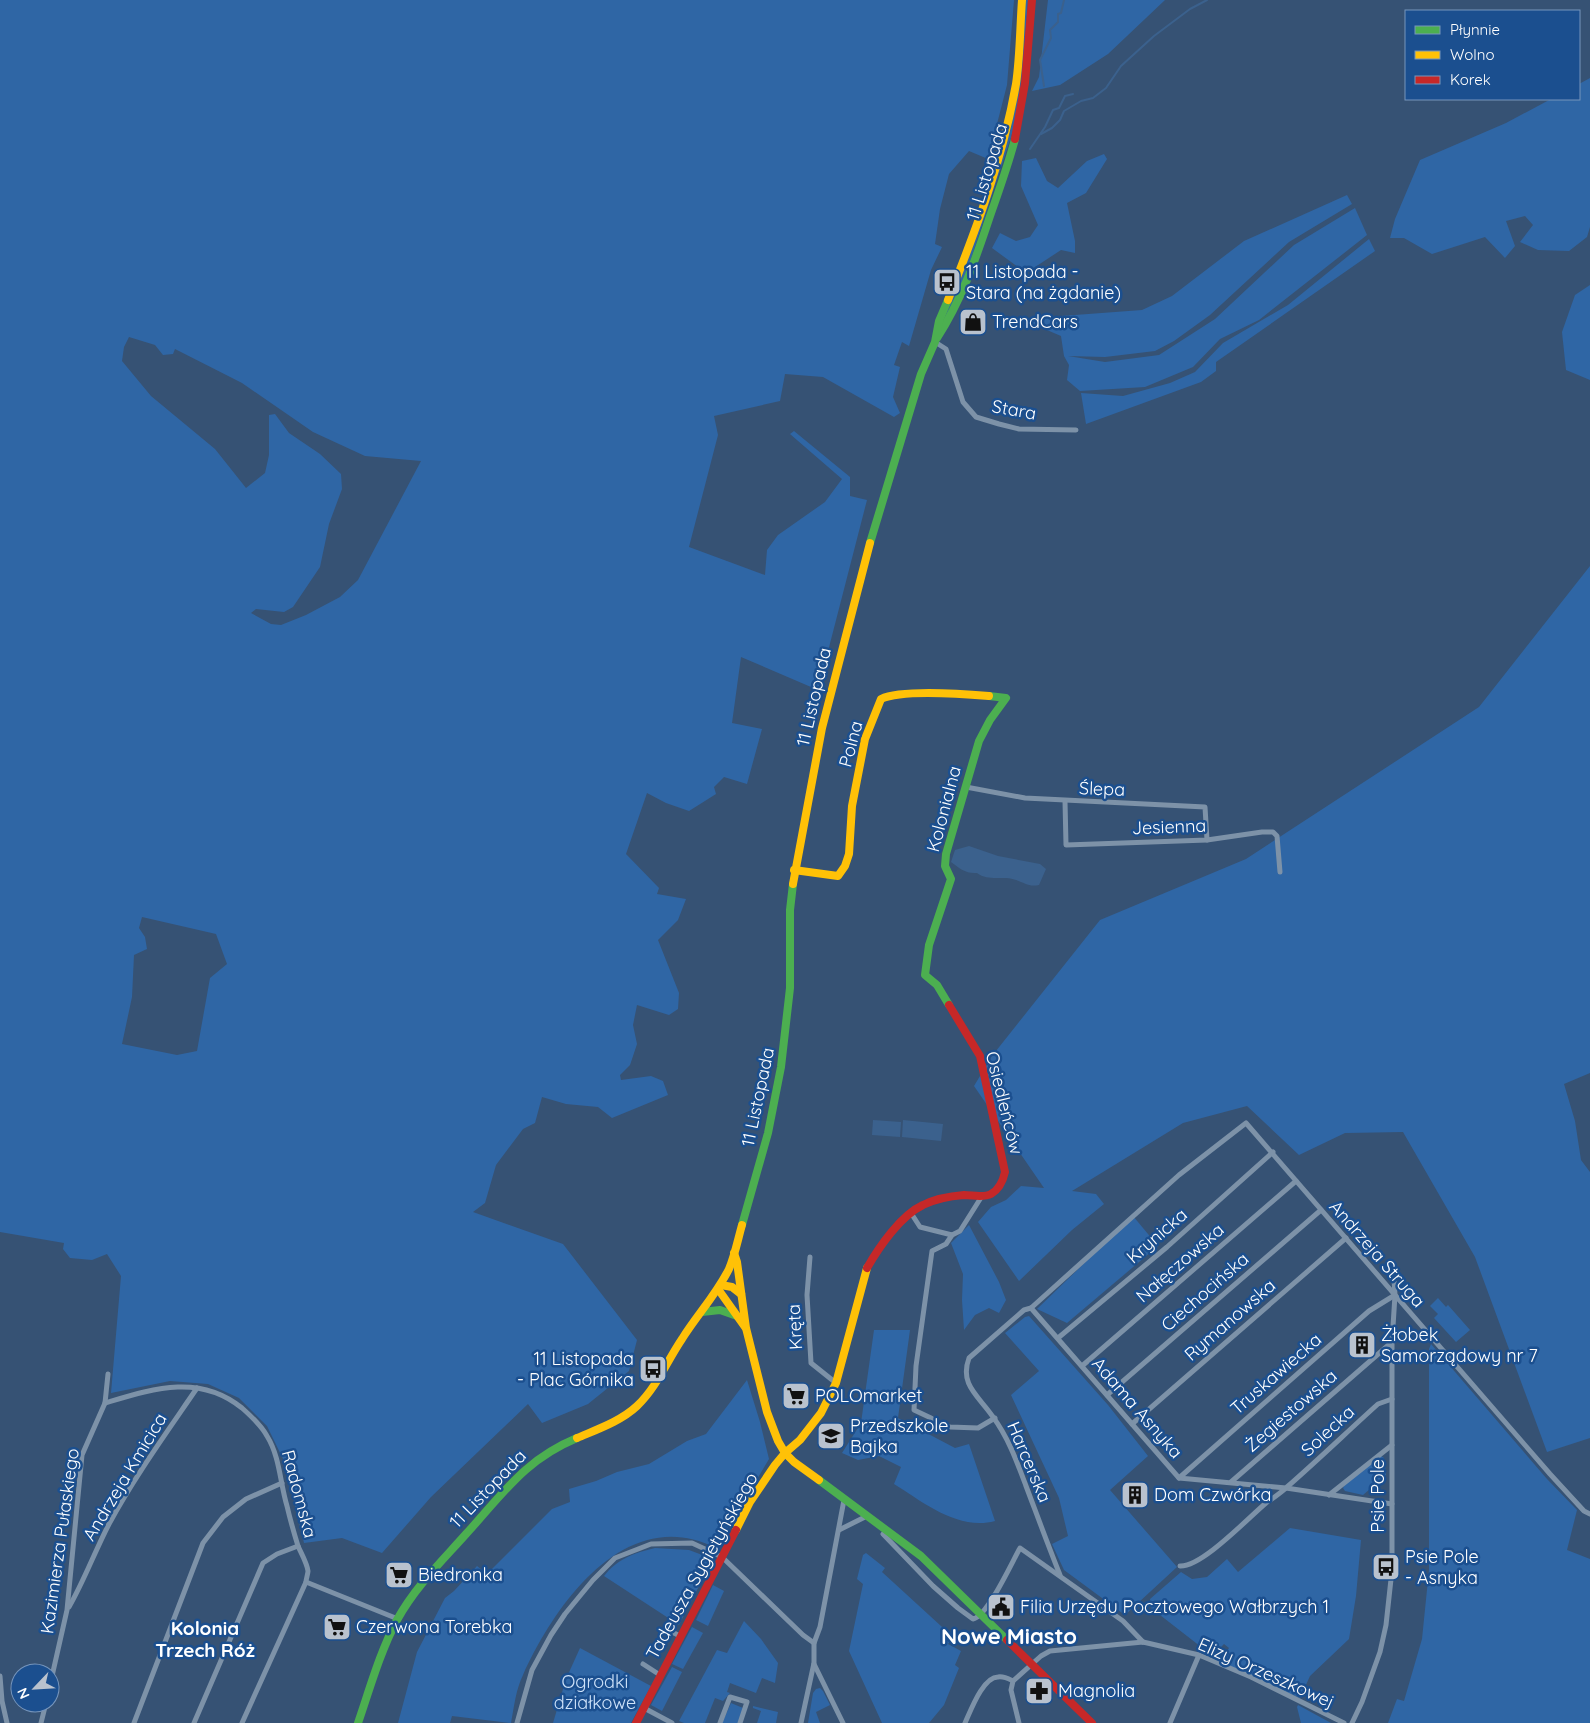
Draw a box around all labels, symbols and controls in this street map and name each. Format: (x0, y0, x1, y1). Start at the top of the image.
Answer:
legend (1405, 10, 1580, 100)
text: Płynnie (1450, 20, 1500, 39)
text: Wolno (1450, 45, 1495, 64)
text: Korek (1450, 70, 1491, 89)
street label: 11 Listopada (961, 120, 1012, 223)
place label: 11 Listopada - Stara (na żądanie) (966, 260, 1121, 304)
bus stop icon: 11 Listopada - Stara (na żądanie) (932, 267, 962, 297)
shop icon: TrendCars (958, 307, 988, 337)
place label: TrendCars (992, 310, 1078, 333)
street label: Stara (990, 394, 1038, 425)
street label: 11 Listopada (791, 645, 836, 748)
street label: Polna (833, 718, 868, 769)
street label: Kolonialna (921, 763, 966, 854)
street label: Ślepa (1079, 776, 1125, 801)
street label: Jesienna (1131, 814, 1207, 839)
street label: 11 Listopada (736, 1045, 779, 1149)
street label: Osiedleńców (981, 1049, 1028, 1157)
street label: Andrzeja Struga (1325, 1195, 1430, 1312)
street label: Krynicka (1121, 1203, 1192, 1268)
street label: Nałęczowska (1131, 1218, 1228, 1307)
street label: Ciechocińska (1156, 1247, 1253, 1336)
street label: Rymanowska (1179, 1274, 1280, 1365)
street label: Kręta (782, 1304, 807, 1350)
place label: Żłobek Samorządowy nr 7 (1381, 1323, 1538, 1367)
street label: Truskawiecka (1225, 1328, 1326, 1419)
building icon: Żłobek Samorządowy nr 7 (1347, 1330, 1377, 1360)
place label: 11 Listopada - Plac Górnika (517, 1347, 634, 1391)
street label: Adama Asnyka (1087, 1352, 1188, 1463)
bus stop icon: 11 Listopada - Plac Górnika (638, 1354, 668, 1384)
street label: Żegiestowska (1240, 1364, 1341, 1457)
supermarket icon: POLOmarket (781, 1381, 811, 1411)
place label: POLOmarket (815, 1384, 922, 1407)
street label: Solecka (1296, 1400, 1359, 1461)
street label: Andrzeja Kmicica (77, 1409, 172, 1545)
place label: Przedszkole Bajka (850, 1414, 948, 1458)
street label: Harcerska (1002, 1418, 1057, 1506)
school or university icon: Przedszkole Bajka (816, 1421, 846, 1451)
street label: 11 Listopada (444, 1444, 531, 1533)
street label: Kazimierza Pułaskiego (35, 1447, 84, 1635)
street label: Radomska (277, 1447, 322, 1540)
street label: Psie Pole (1366, 1459, 1389, 1533)
street label: Tadeusza Sygietyńskiego (641, 1468, 763, 1663)
building icon: Dom Czwórka (1120, 1480, 1150, 1510)
place label: Dom Czwórka (1154, 1483, 1271, 1506)
place label: Psie Pole - Asnyka (1405, 1545, 1479, 1589)
bus stop icon: Psie Pole - Asnyka (1371, 1552, 1401, 1582)
supermarket icon: Biedronka (384, 1560, 414, 1590)
place label: Biedronka (418, 1563, 503, 1586)
public building icon: Filia Urzędu Pocztowego Wałbrzych 1 (986, 1592, 1016, 1622)
place label: Filia Urzędu Pocztowego Wałbrzych 1 (1020, 1595, 1329, 1618)
supermarket icon: Czerwona Torebka (322, 1612, 352, 1642)
place label: Czerwona Torebka (356, 1615, 513, 1638)
district label: Kolonia Trzech Róż (155, 1616, 255, 1662)
district label: Nowe Miasto (941, 1622, 1077, 1650)
street label: Elizy Orzeszkowej (1194, 1632, 1338, 1713)
north arrow (10, 1663, 60, 1713)
park label: Ogrodki działkowe (554, 1670, 636, 1714)
pharmacy icon: Magnolia (1024, 1676, 1054, 1706)
place label: Magnolia (1058, 1679, 1135, 1702)
text: N (13, 1685, 34, 1702)

